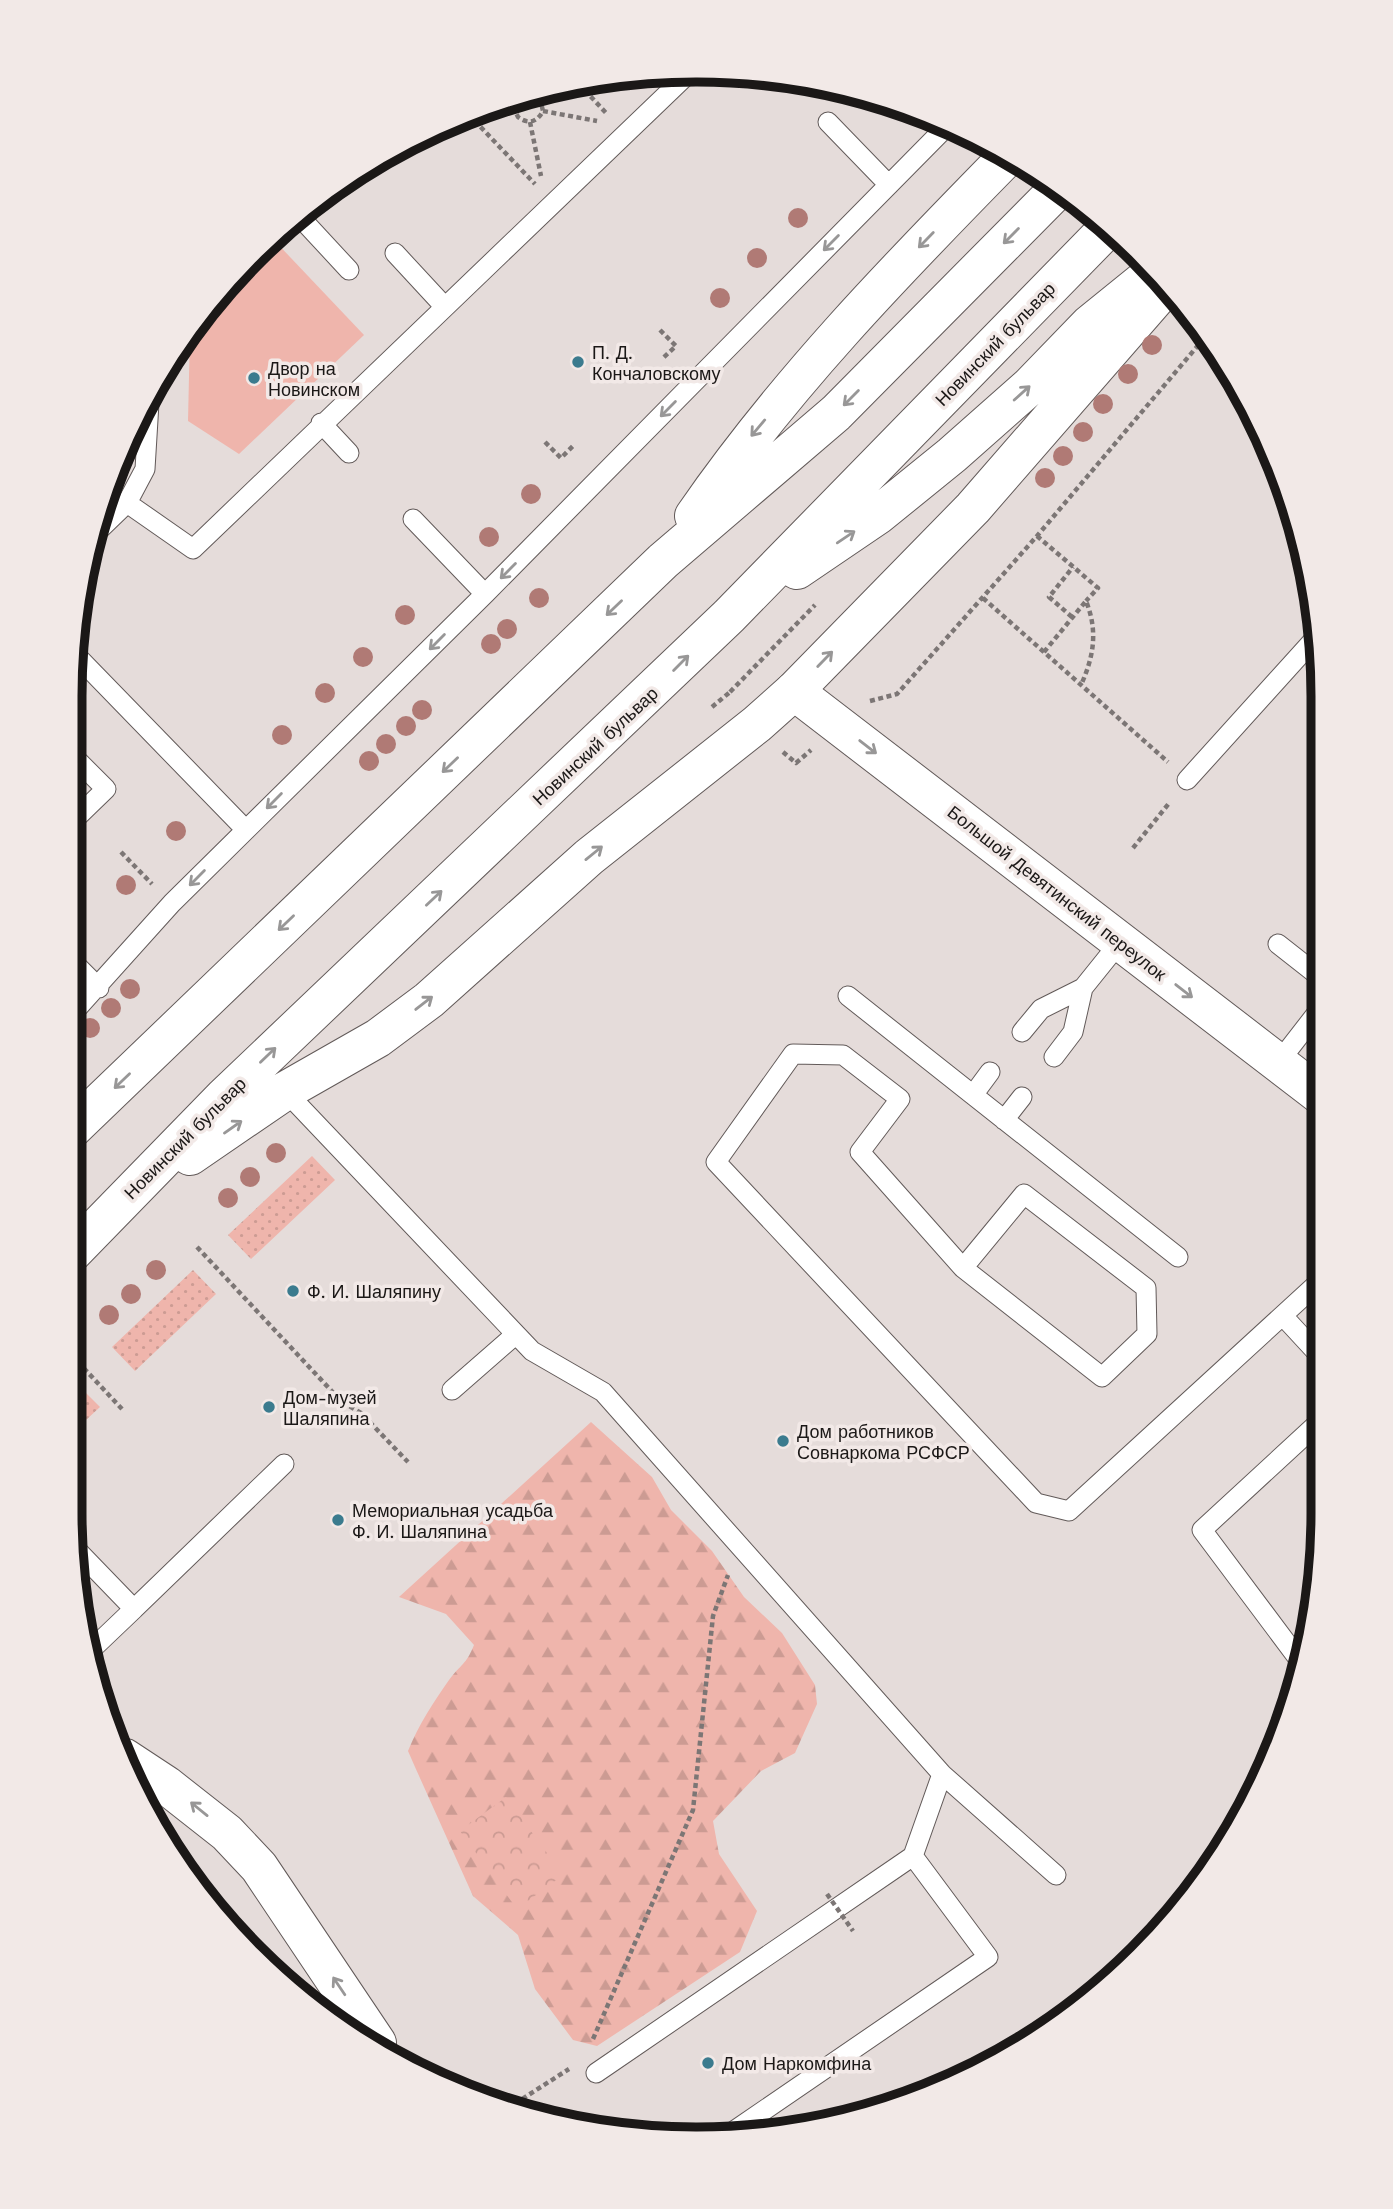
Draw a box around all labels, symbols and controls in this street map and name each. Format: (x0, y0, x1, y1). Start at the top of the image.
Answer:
one-way arrow (1002, 227, 1019, 244)
one-way arrow (918, 231, 935, 248)
one-way arrow (823, 235, 840, 252)
street label: Новинский бульвар (931, 278, 1059, 410)
place label: П. Д. Кончаловскому (592, 342, 721, 384)
marker: П. Д. Кончаловскому (570, 354, 586, 370)
place label: Двор на Новинском (268, 358, 360, 400)
marker: Двор на Новинском (246, 370, 262, 386)
one-way arrow (1013, 385, 1031, 401)
one-way arrow (842, 389, 859, 406)
one-way arrow (660, 400, 677, 417)
one-way arrow (750, 418, 766, 436)
one-way arrow (836, 530, 855, 544)
one-way arrow (500, 562, 517, 579)
one-way arrow (606, 599, 623, 616)
one-way arrow (428, 633, 445, 650)
one-way arrow (816, 651, 833, 668)
one-way arrow (672, 655, 689, 672)
street label: Новинский бульвар (528, 683, 662, 809)
one-way arrow (858, 740, 876, 755)
one-way arrow (442, 757, 459, 774)
one-way arrow (266, 793, 283, 810)
street label: Большой Девятинский переулок (944, 801, 1170, 985)
one-way arrow (585, 845, 603, 860)
one-way arrow (189, 869, 206, 886)
one-way arrow (425, 890, 442, 907)
one-way arrow (278, 915, 295, 932)
one-way arrow (1174, 983, 1192, 998)
one-way arrow (414, 996, 432, 1011)
one-way arrow (260, 1046, 277, 1063)
one-way arrow (114, 1072, 131, 1089)
street label: Новинский бульвар (120, 1073, 250, 1203)
one-way arrow (223, 1120, 242, 1134)
place label: Ф. И. Шаляпину (307, 1281, 441, 1302)
marker: Ф. И. Шаляпину (285, 1283, 301, 1299)
place label: Дом-музей Шаляпина (283, 1387, 377, 1429)
marker: Дом-музей Шаляпина (261, 1399, 277, 1415)
place label: Дом работников Совнаркома РСФСР (797, 1421, 970, 1463)
marker: Дом работников Совнаркома РСФСР (775, 1433, 791, 1449)
place label: Мемориальная усадьба Ф. И. Шаляпина (352, 1500, 554, 1542)
marker: Мемориальная усадьба Ф. И. Шаляпина (330, 1512, 346, 1528)
one-way arrow (190, 1802, 208, 1817)
one-way arrow (332, 1977, 347, 1996)
place label: Дом Наркомфина (722, 2053, 872, 2074)
marker: Дом Наркомфина (700, 2055, 716, 2071)

